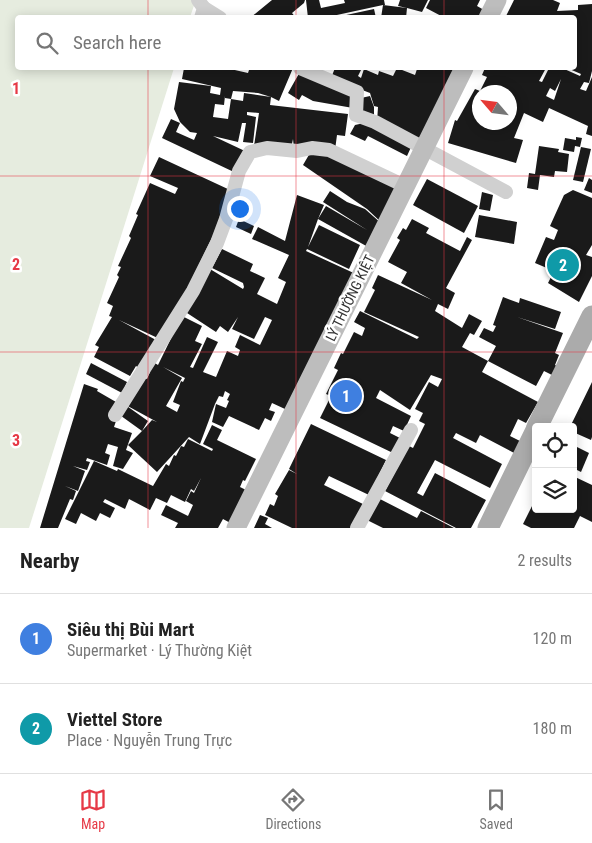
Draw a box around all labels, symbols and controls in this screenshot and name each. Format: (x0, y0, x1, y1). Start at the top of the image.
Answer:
search box (15, 15, 577, 70)
icon: search (33, 29, 61, 57)
text: Search here (73, 31, 161, 54)
text: 1 (12, 79, 20, 98)
north arrow (472, 85, 517, 130)
your location (227, 196, 253, 222)
pin: 2 (547, 246, 579, 284)
street label: LÝ THƯỜNG KIỆT (321, 252, 378, 344)
text: 2 (12, 255, 20, 274)
pin: 1 (330, 377, 362, 415)
map controls (532, 423, 577, 513)
button: locate (532, 423, 577, 468)
text: 3 (12, 431, 20, 450)
button: layers (532, 468, 577, 513)
text: Nearby (20, 549, 79, 573)
text: 2 results (517, 551, 572, 570)
text: Siêu thị Bùi Mart (67, 618, 194, 641)
text: 1 (32, 629, 40, 648)
text: 120 m (533, 629, 572, 648)
text: Supermarket · Lý Thường Kiệt (67, 641, 252, 660)
text: Viettel Store (67, 708, 162, 731)
text: 2 (32, 719, 40, 738)
text: 180 m (533, 719, 572, 738)
text: Place · Nguyễn Trung Trực (67, 731, 232, 750)
tab: Map (79, 786, 107, 832)
tab: Directions (265, 786, 321, 832)
tab: Saved (480, 786, 513, 832)

